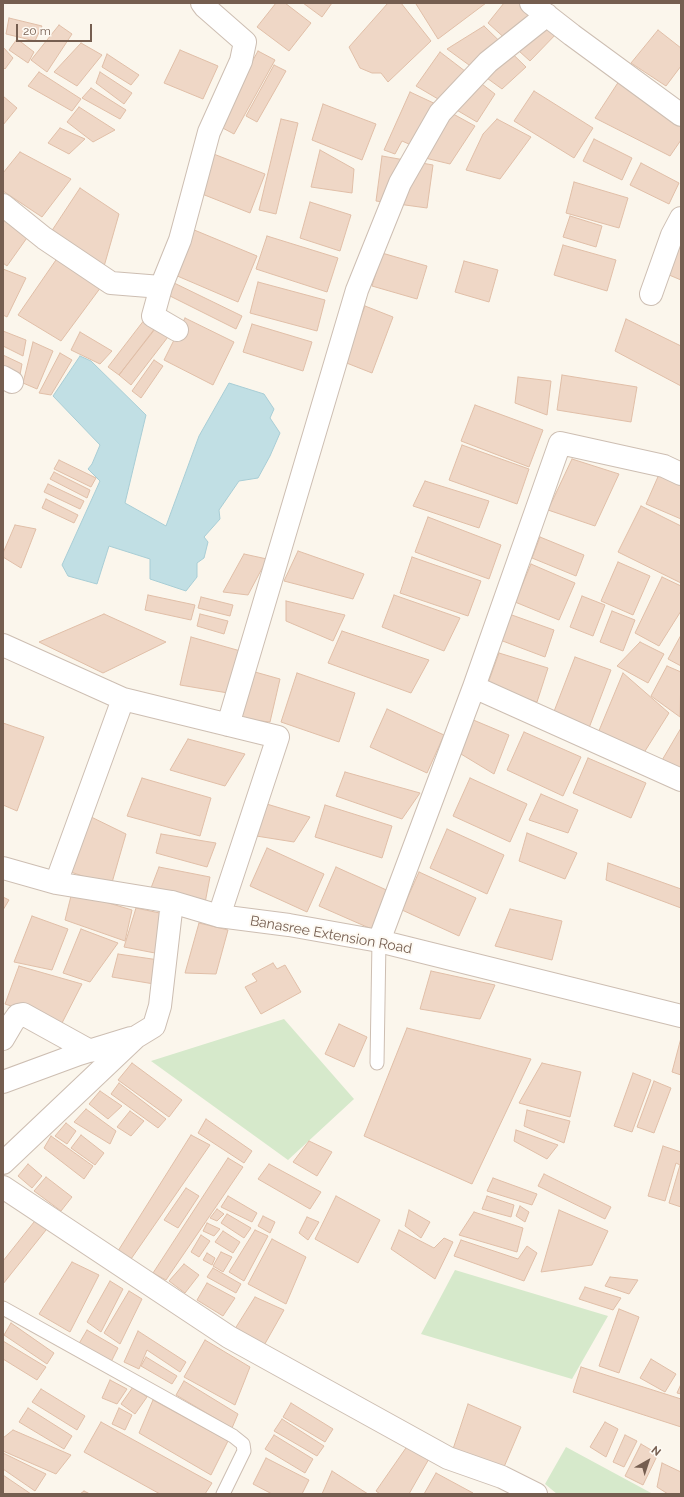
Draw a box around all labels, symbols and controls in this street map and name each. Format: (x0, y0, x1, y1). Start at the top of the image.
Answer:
scale bar (18, 16, 94, 42)
text: 20 m (23, 24, 51, 38)
street label: Banasree Extension Road (249, 912, 413, 958)
north arrow (628, 1441, 668, 1481)
text: N (649, 1444, 663, 1459)

